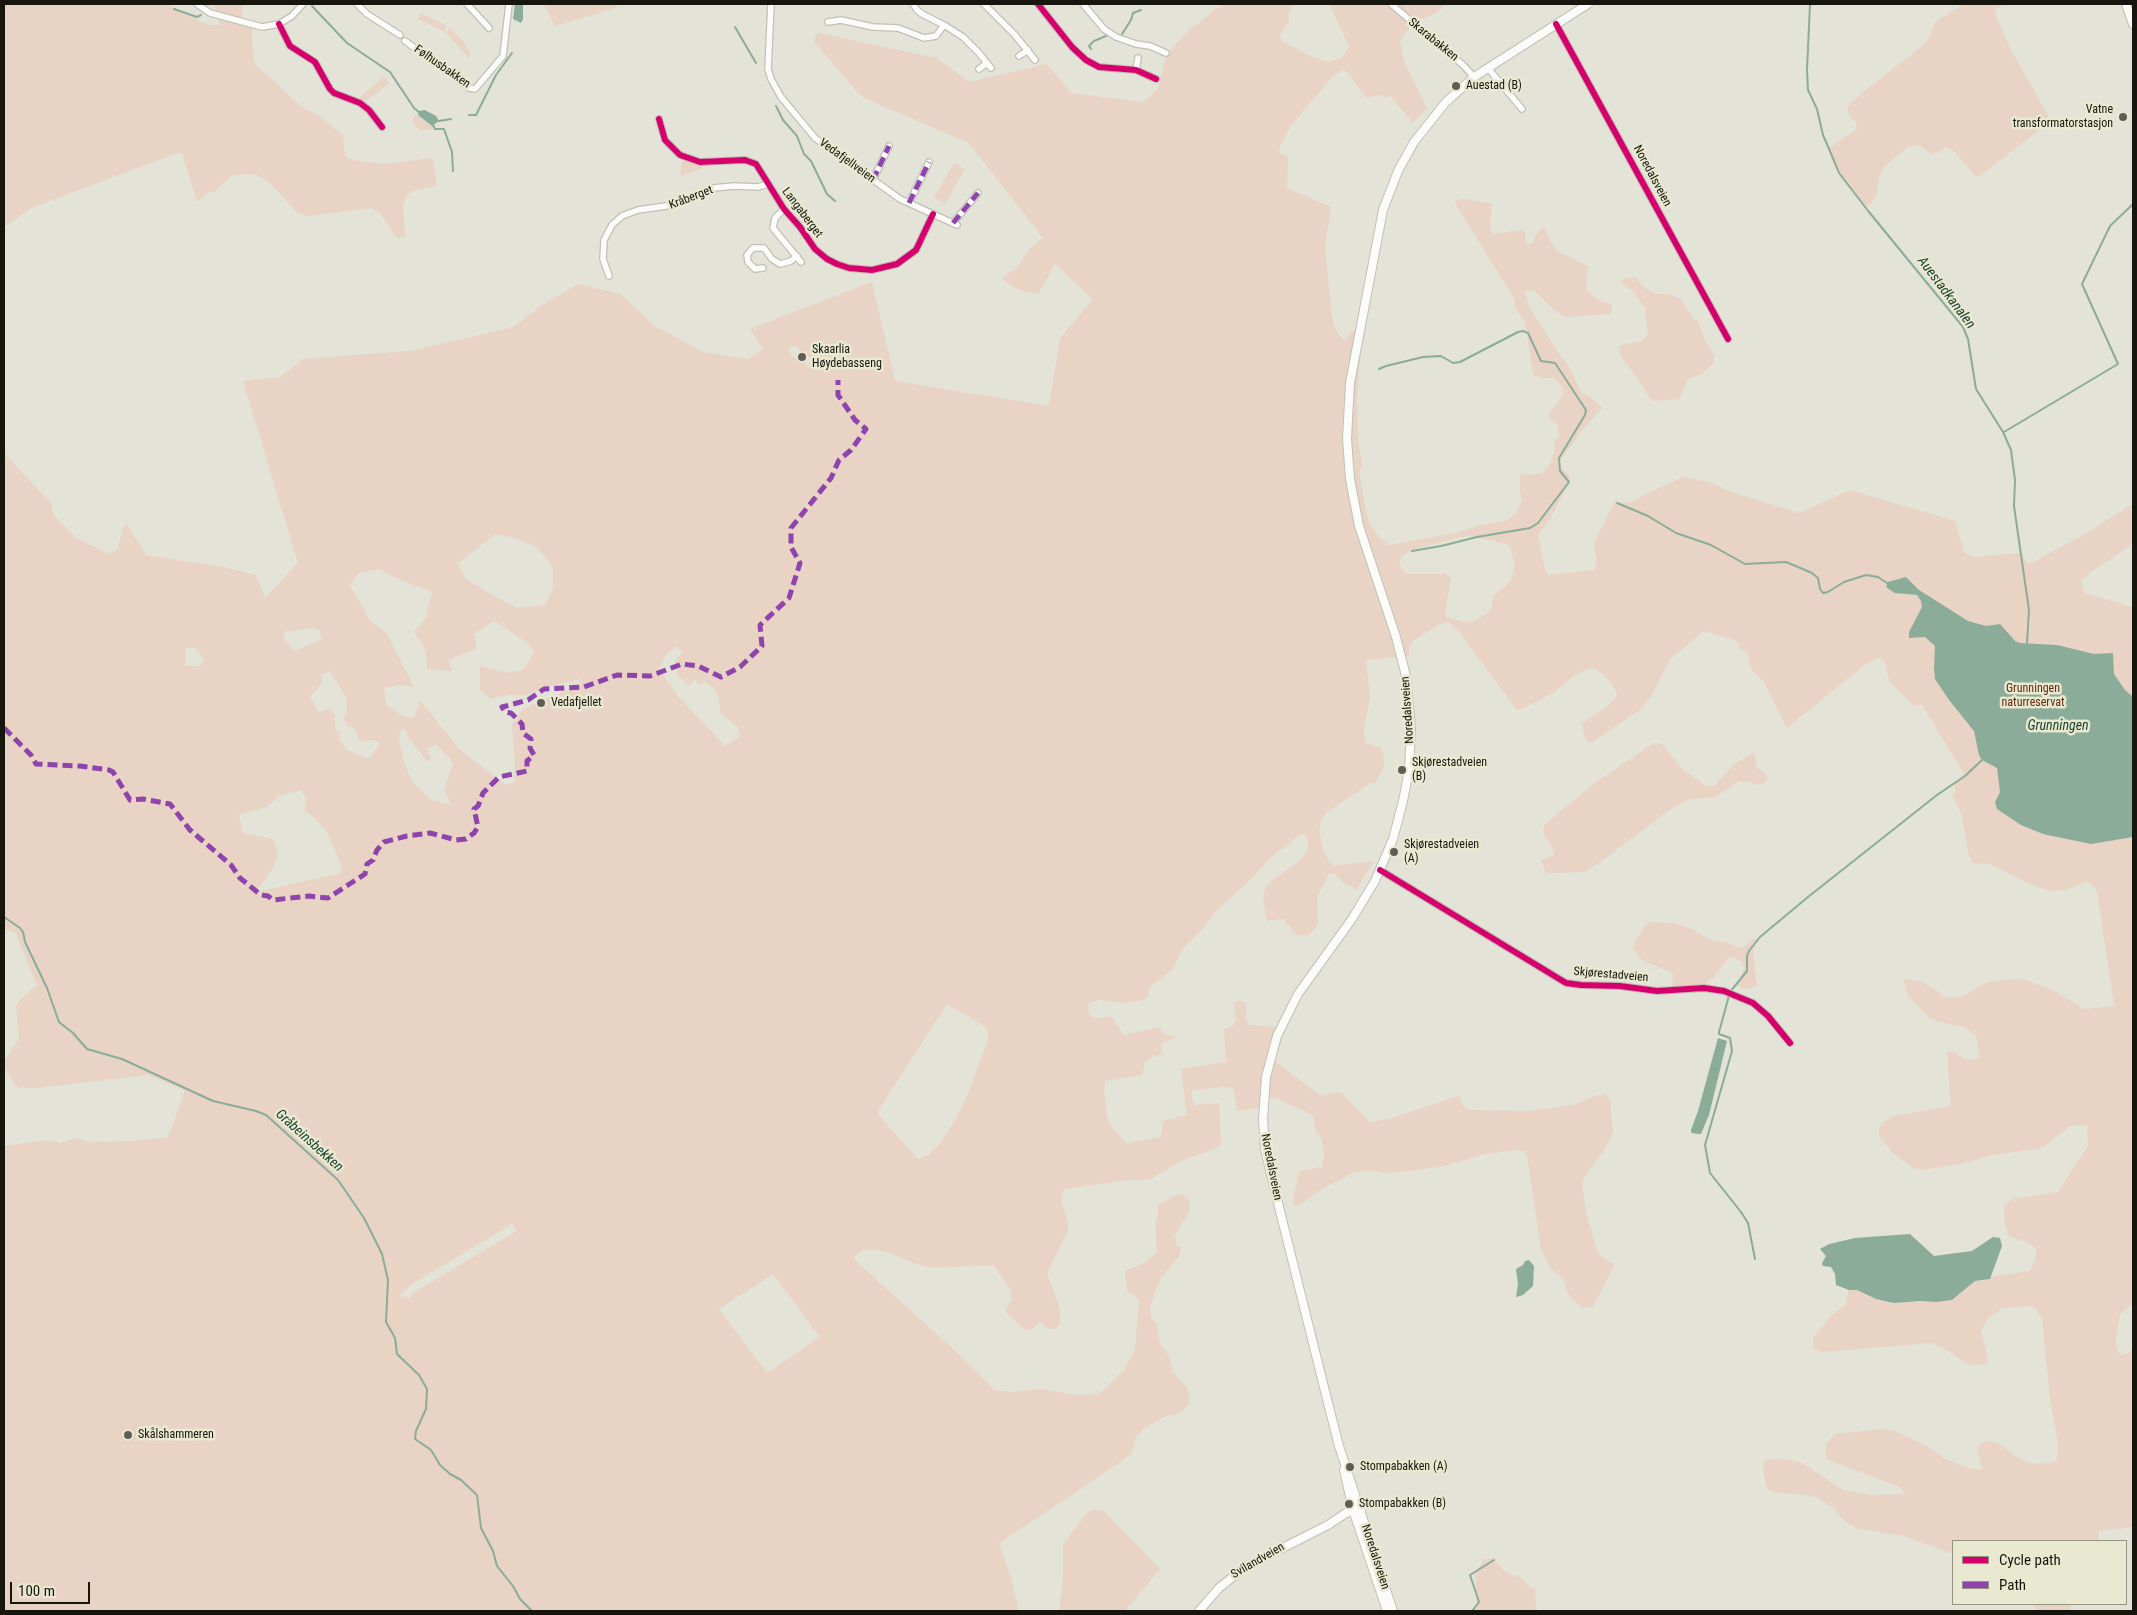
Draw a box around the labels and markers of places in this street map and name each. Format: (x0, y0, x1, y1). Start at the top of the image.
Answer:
place label: Auestad (B) (1466, 79, 1522, 93)
marker: Auestad (B) (1450, 80, 1462, 92)
place label: Vatne transformatorstasjon (2013, 103, 2113, 131)
marker: Vatne transformatorstasjon (2117, 111, 2129, 123)
place label: Skaarlia Høydebasseng (812, 343, 882, 371)
marker: Skaarlia Høydebasseng (796, 351, 808, 363)
place label: Vedafjellet (551, 696, 602, 710)
marker: Vedafjellet (535, 697, 547, 709)
place label: Skjørestadveien (B) (1412, 756, 1487, 784)
marker: Skjørestadveien (B) (1396, 764, 1408, 776)
place label: Skjørestadveien (A) (1404, 838, 1479, 866)
marker: Skjørestadveien (A) (1388, 846, 1400, 858)
place label: Skålshammeren (138, 1428, 214, 1442)
marker: Skålshammeren (122, 1429, 134, 1441)
place label: Stompabakken (A) (1360, 1460, 1447, 1474)
marker: Stompabakken (A) (1344, 1461, 1356, 1473)
place label: Stompabakken (B) (1359, 1497, 1446, 1511)
marker: Stompabakken (B) (1343, 1498, 1355, 1510)

